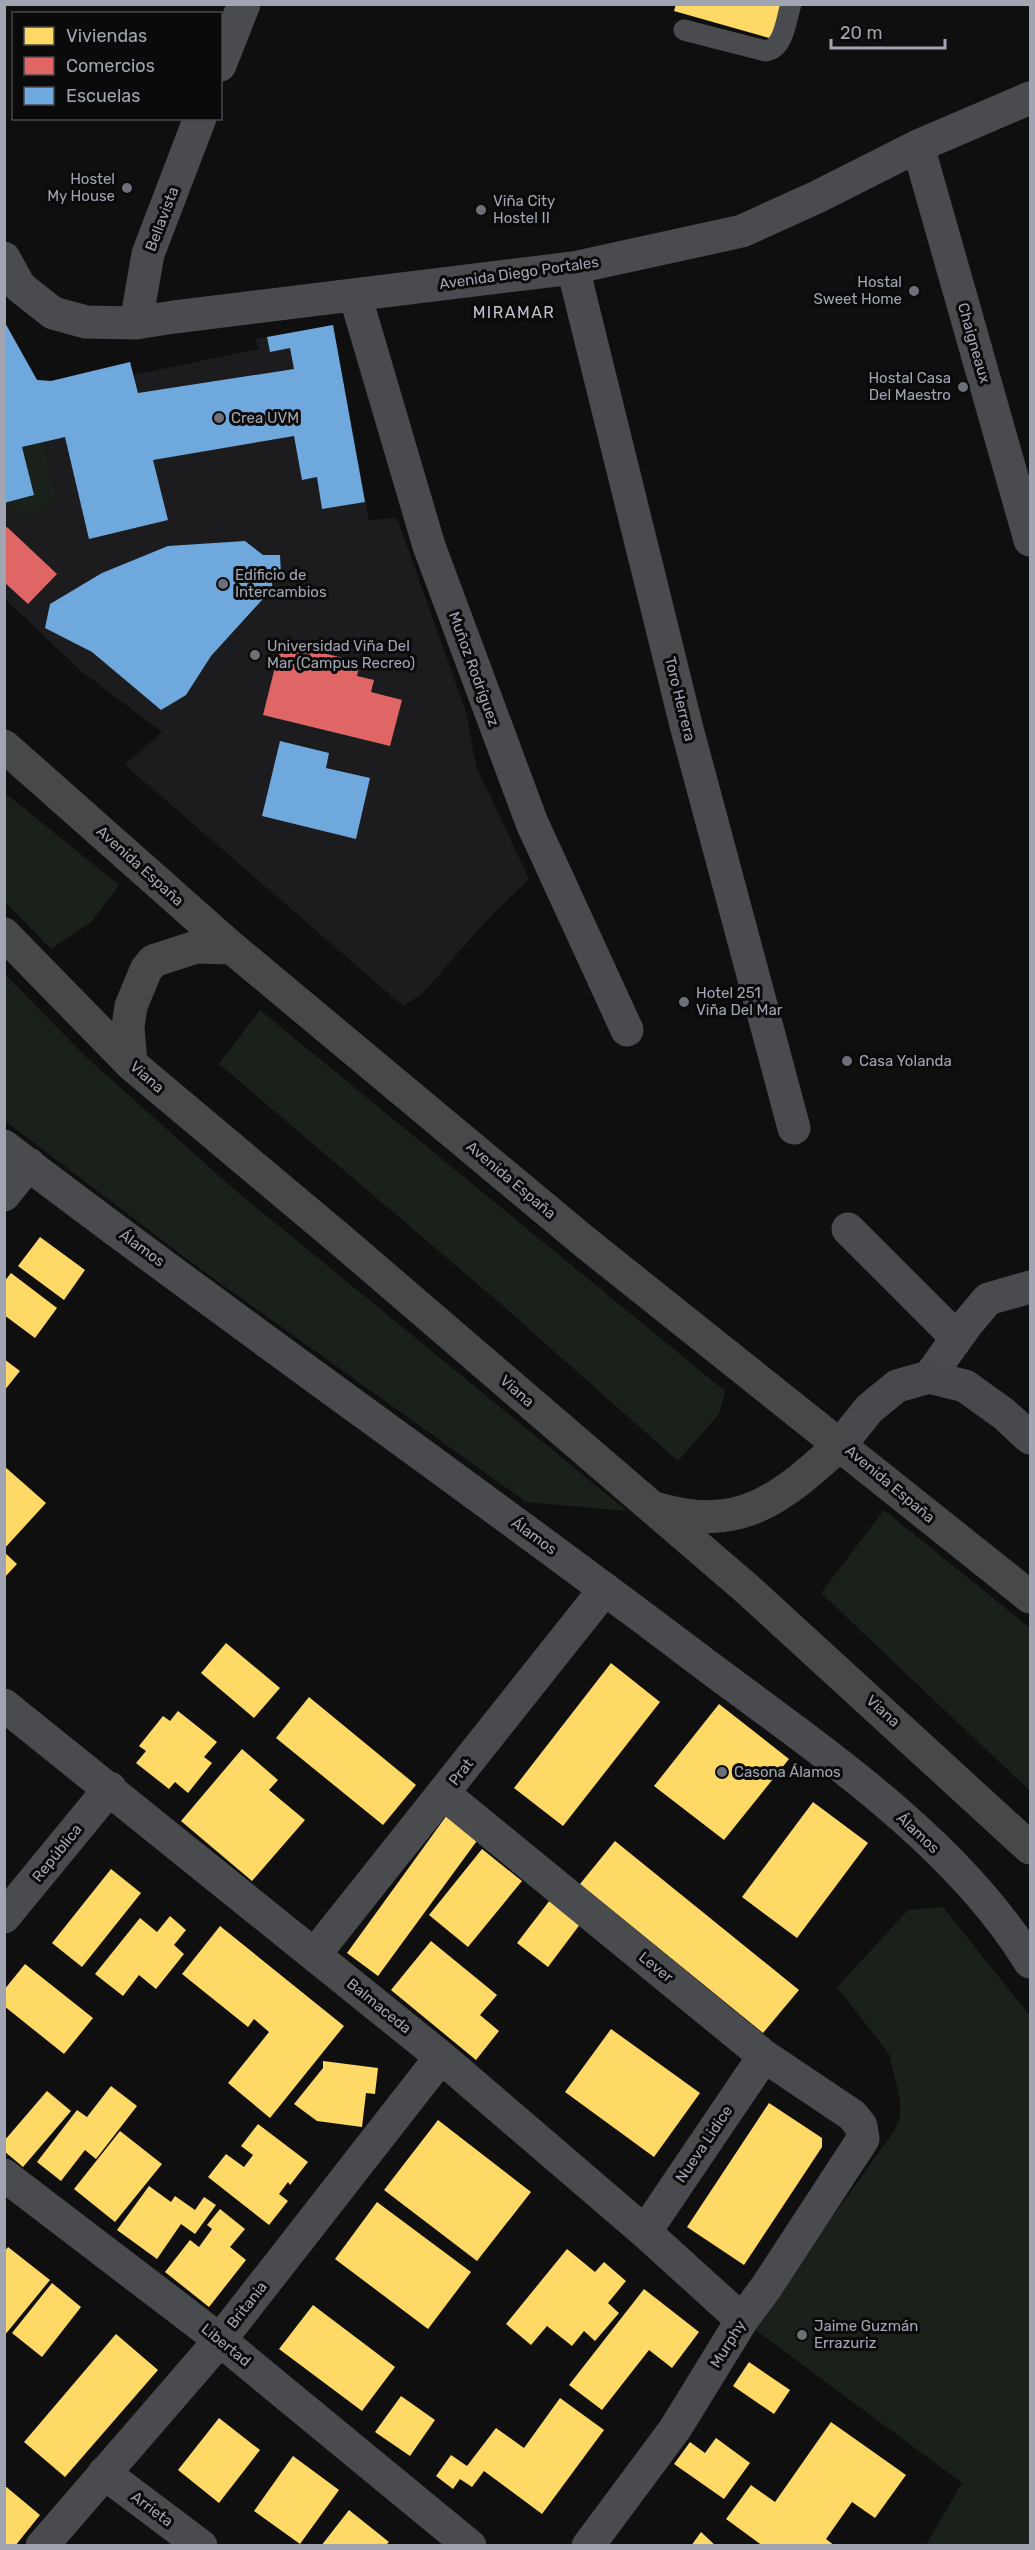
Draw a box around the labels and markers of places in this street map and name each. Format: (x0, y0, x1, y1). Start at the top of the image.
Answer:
place label: Hostel My House (47, 170, 115, 205)
marker: Hostel My House (120, 181, 134, 195)
place label: Viña City Hostel II (493, 192, 555, 227)
marker: Viña City Hostel II (474, 203, 488, 217)
place label: Hostal Sweet Home (813, 273, 902, 308)
marker: Hostal Sweet Home (907, 284, 921, 298)
place label: Hostal Casa Del Maestro (868, 369, 951, 404)
marker: Hostal Casa Del Maestro (956, 380, 970, 394)
place label: Crea UVM (231, 409, 299, 427)
marker: Crea UVM (212, 411, 226, 425)
place label: Edificio de Intercambios (235, 566, 327, 601)
marker: Edificio de Intercambios (216, 577, 230, 591)
place label: Universidad Viña Del Mar (Campus Recreo) (267, 637, 415, 672)
marker: Universidad Viña Del Mar (Campus Recreo) (248, 648, 262, 662)
place label: Hotel 251 Viña Del Mar (696, 984, 783, 1019)
marker: Hotel 251 Viña Del Mar (677, 995, 691, 1009)
place label: Casa Yolanda (859, 1052, 952, 1070)
marker: Casa Yolanda (840, 1054, 854, 1068)
place label: Casona Álamos (734, 1763, 841, 1781)
marker: Casona Álamos (715, 1765, 729, 1779)
place label: Jaime Guzmán Errazuriz (814, 2317, 918, 2352)
marker: Jaime Guzmán Errazuriz (795, 2328, 809, 2342)

